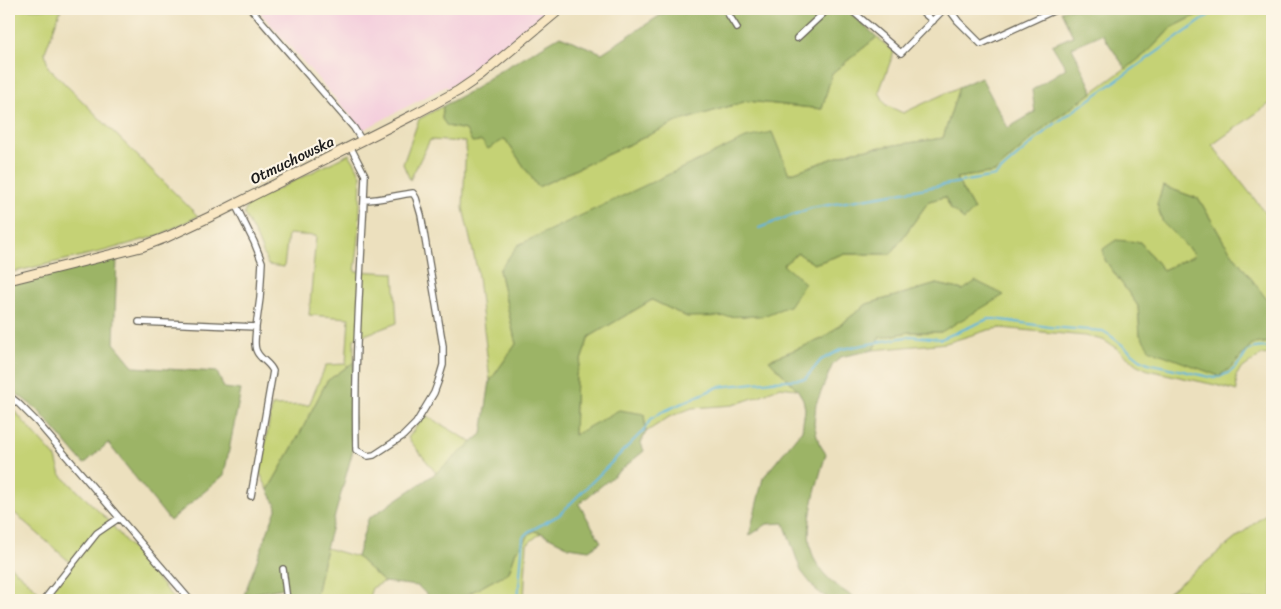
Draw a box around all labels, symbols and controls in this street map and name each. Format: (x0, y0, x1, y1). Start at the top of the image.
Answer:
street label: Otmuchowska (245, 128, 339, 192)

